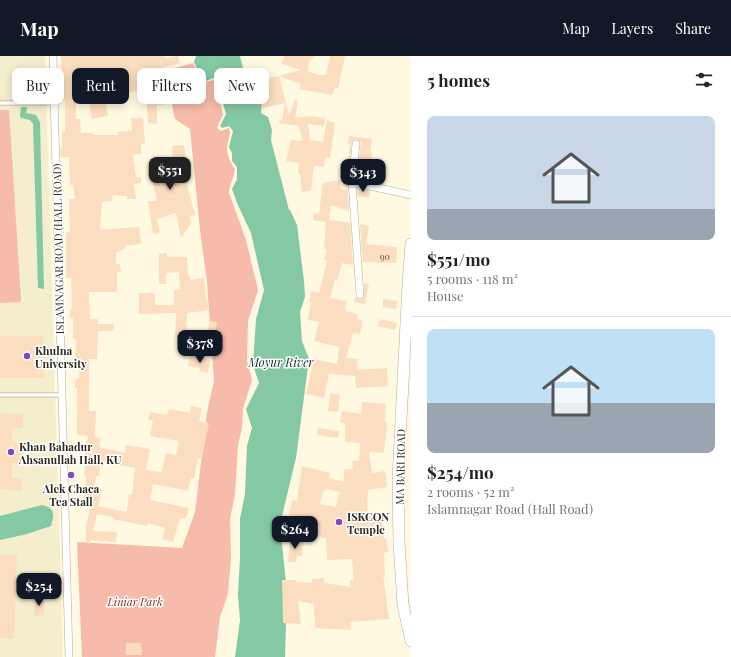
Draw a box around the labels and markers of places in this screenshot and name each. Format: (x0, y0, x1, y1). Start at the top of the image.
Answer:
pin: $551 (146, 157, 194, 191)
pin: $343 (339, 159, 387, 193)
pin: $378 (176, 330, 224, 364)
place label: Khulna University (35, 343, 87, 371)
marker: Khulna University (22, 351, 32, 361)
place label: Khan Bahadur Ahsanullah Hall, KU (18, 439, 122, 467)
marker: Khan Bahadur Ahsanullah Hall, KU (6, 447, 16, 457)
marker: Alek Chaca Tea Stall (66, 470, 76, 480)
place label: Alek Chaca Tea Stall (42, 481, 100, 509)
place label: ISKCON Temple (347, 509, 389, 537)
pin: $264 (271, 516, 319, 550)
marker: ISKCON Temple (334, 517, 344, 527)
pin: $254 (15, 573, 63, 607)

